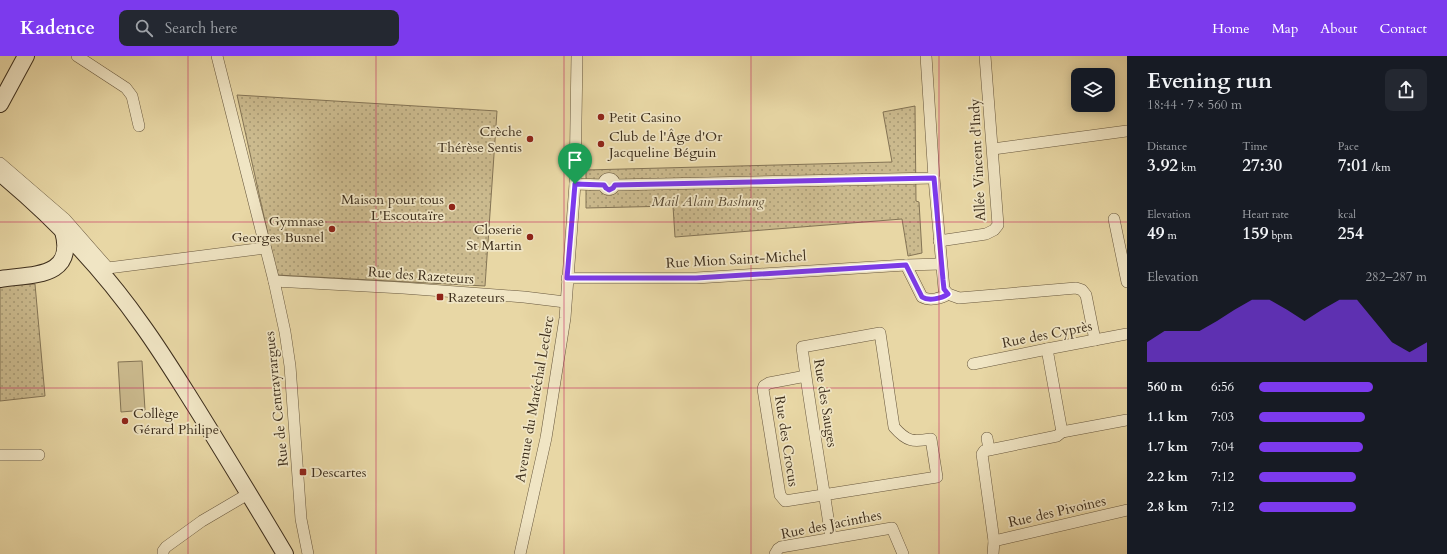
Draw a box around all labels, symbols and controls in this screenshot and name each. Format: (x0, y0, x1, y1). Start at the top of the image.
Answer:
search box (119, 10, 399, 46)
text: Kadence (20, 15, 95, 41)
icon: search (133, 17, 155, 39)
text: Search here (165, 18, 238, 38)
text: Home (1212, 19, 1250, 38)
text: Map (1272, 19, 1298, 38)
text: About (1320, 19, 1357, 38)
text: Contact (1379, 19, 1427, 38)
text: Evening run (1147, 66, 1272, 96)
map controls (1071, 68, 1115, 112)
button: layers (1071, 68, 1115, 112)
button: share (1385, 69, 1427, 111)
text: 18:44 · 7 × 560 m (1147, 96, 1242, 114)
street label: Allée Vincent d'Indy (965, 98, 990, 222)
place label: Petit Casino (609, 108, 682, 127)
marker: Petit Casino (596, 112, 606, 122)
place label: Crèche Thérèse Sentis (437, 122, 522, 157)
place label: Club de l'Âge d'Or Jacqueline Béguin (607, 127, 723, 162)
marker: Crèche Thérèse Sentis (525, 134, 535, 144)
marker: Club de l'Âge d'Or Jacqueline Béguin (596, 139, 606, 149)
text: Distance (1147, 139, 1187, 154)
text: Time (1242, 139, 1268, 154)
text: Pace (1338, 139, 1359, 154)
pin (558, 143, 592, 184)
icon: arrive (564, 149, 586, 171)
text: 3.92 (1147, 154, 1178, 177)
text: 27:30 (1242, 154, 1282, 177)
text: 7:01 (1338, 154, 1369, 177)
text: km (1178, 160, 1196, 175)
text: /km (1369, 160, 1390, 175)
place label: Maison pour tous L'Escoutaïre (341, 190, 444, 225)
park label: Mail Alain Bashung (652, 192, 765, 211)
marker: Maison pour tous L'Escoutaïre (447, 202, 457, 212)
text: Elevation (1147, 207, 1191, 222)
text: Heart rate (1242, 207, 1289, 222)
text: kcal (1338, 207, 1356, 222)
place label: Gymnase Georges Busnel (231, 212, 324, 247)
place label: Closerie St Martin (466, 220, 522, 255)
text: 49 (1147, 222, 1164, 245)
text: 159 (1242, 222, 1268, 245)
text: 254 (1338, 222, 1364, 245)
marker: Gymnase Georges Busnel (327, 224, 337, 234)
text: m (1164, 228, 1177, 243)
text: bpm (1268, 228, 1292, 243)
marker: Closerie St Martin (525, 232, 535, 242)
street label: Rue Mion Saint-Michel (665, 246, 807, 273)
street label: Rue des Razeteurs (367, 262, 475, 289)
text: Elevation (1147, 268, 1199, 286)
text: 282–287 m (1365, 268, 1427, 286)
place label: Razeteurs (448, 288, 505, 307)
marker: Razeteurs (435, 292, 445, 302)
street label: Avenue du Maréchal Leclerc (510, 314, 559, 484)
street label: Rue des Cyprès (1000, 316, 1094, 353)
street label: Rue de Centrayrargues (260, 330, 293, 468)
street label: Rue des Sauges (809, 357, 842, 449)
text: 560 m (1147, 378, 1182, 396)
text: 6:56 (1211, 378, 1234, 396)
street label: Rue des Crocus (770, 394, 803, 488)
place label: Collège Gérard Philipe (133, 404, 219, 439)
text: 1.1 km (1147, 408, 1188, 426)
text: 7:03 (1211, 408, 1234, 426)
marker: Collège Gérard Philipe (120, 416, 130, 426)
text: 1.7 km (1147, 438, 1188, 456)
text: 7:04 (1211, 438, 1234, 456)
place label: Descartes (311, 463, 367, 482)
marker: Descartes (298, 467, 308, 477)
text: 2.2 km (1147, 468, 1188, 486)
text: 7:12 (1211, 468, 1234, 486)
street label: Rue des Pivoines (1006, 491, 1108, 532)
text: 2.8 km (1147, 498, 1188, 516)
text: 7:12 (1211, 498, 1234, 516)
street label: Rue des Jacinthes (779, 505, 883, 544)

